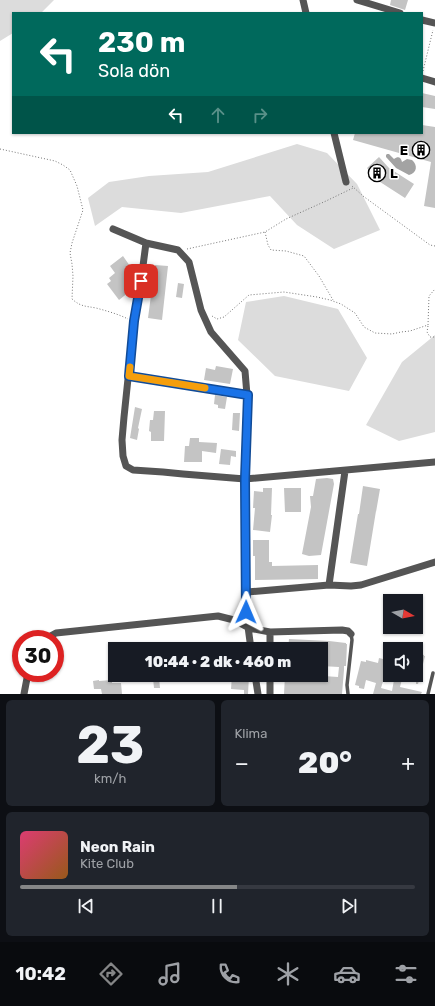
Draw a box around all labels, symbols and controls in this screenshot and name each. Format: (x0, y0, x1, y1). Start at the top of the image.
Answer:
text: 230 m (98, 26, 185, 59)
icon: left (32, 28, 84, 80)
text: Sola dön (98, 60, 170, 82)
icon: left (165, 104, 187, 126)
icon: ahead (207, 104, 229, 126)
icon: right (249, 104, 271, 126)
building icon: E (411, 140, 431, 160)
place label: E (400, 143, 408, 158)
building icon: L (367, 163, 387, 183)
place label: L (390, 166, 398, 181)
pin (124, 264, 158, 298)
icon: arrive (130, 270, 152, 292)
position arrow (225, 591, 267, 633)
north arrow (383, 594, 423, 634)
map controls (383, 594, 423, 682)
speed limit sign: 30 (12, 630, 64, 682)
button: sound (383, 642, 423, 682)
text: 10:44 · 2 dk · 460 m (145, 653, 291, 671)
text: 23 (76, 714, 144, 776)
text: Klima (235, 726, 267, 741)
text: 20° (298, 745, 352, 781)
text: − (235, 750, 249, 777)
text: + (401, 750, 415, 777)
text: km/h (94, 771, 126, 786)
text: Neon Rain (80, 838, 155, 856)
text: Kite Club (80, 856, 134, 871)
icon: previous (75, 895, 97, 917)
icon: pause (206, 895, 228, 917)
icon: next (338, 895, 360, 917)
icon: directions (97, 960, 125, 988)
icon: music (156, 960, 184, 988)
icon: phone (215, 960, 243, 988)
icon: climate (274, 960, 302, 988)
icon: car (333, 960, 361, 988)
icon: filters (392, 960, 420, 988)
text: 10:42 (15, 963, 66, 985)

